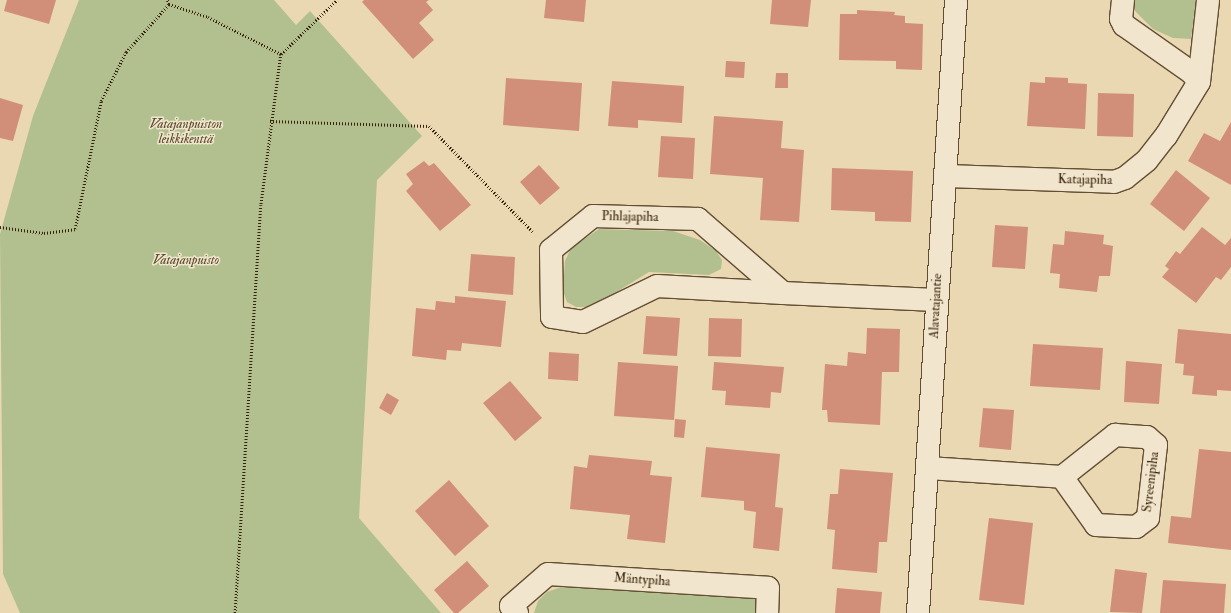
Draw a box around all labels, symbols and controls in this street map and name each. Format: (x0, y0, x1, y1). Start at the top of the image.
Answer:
park label: Vatajanpuiston leikkikenttä (150, 117, 222, 148)
street label: Katajapiha (1058, 172, 1112, 188)
street label: Pihlajapiha (601, 209, 659, 225)
park label: Vatajanpuisto (153, 252, 219, 268)
street label: Alavatajantie (927, 273, 945, 339)
street label: Syreenipiha (1140, 451, 1162, 513)
street label: Mäntypiha (613, 570, 671, 590)

